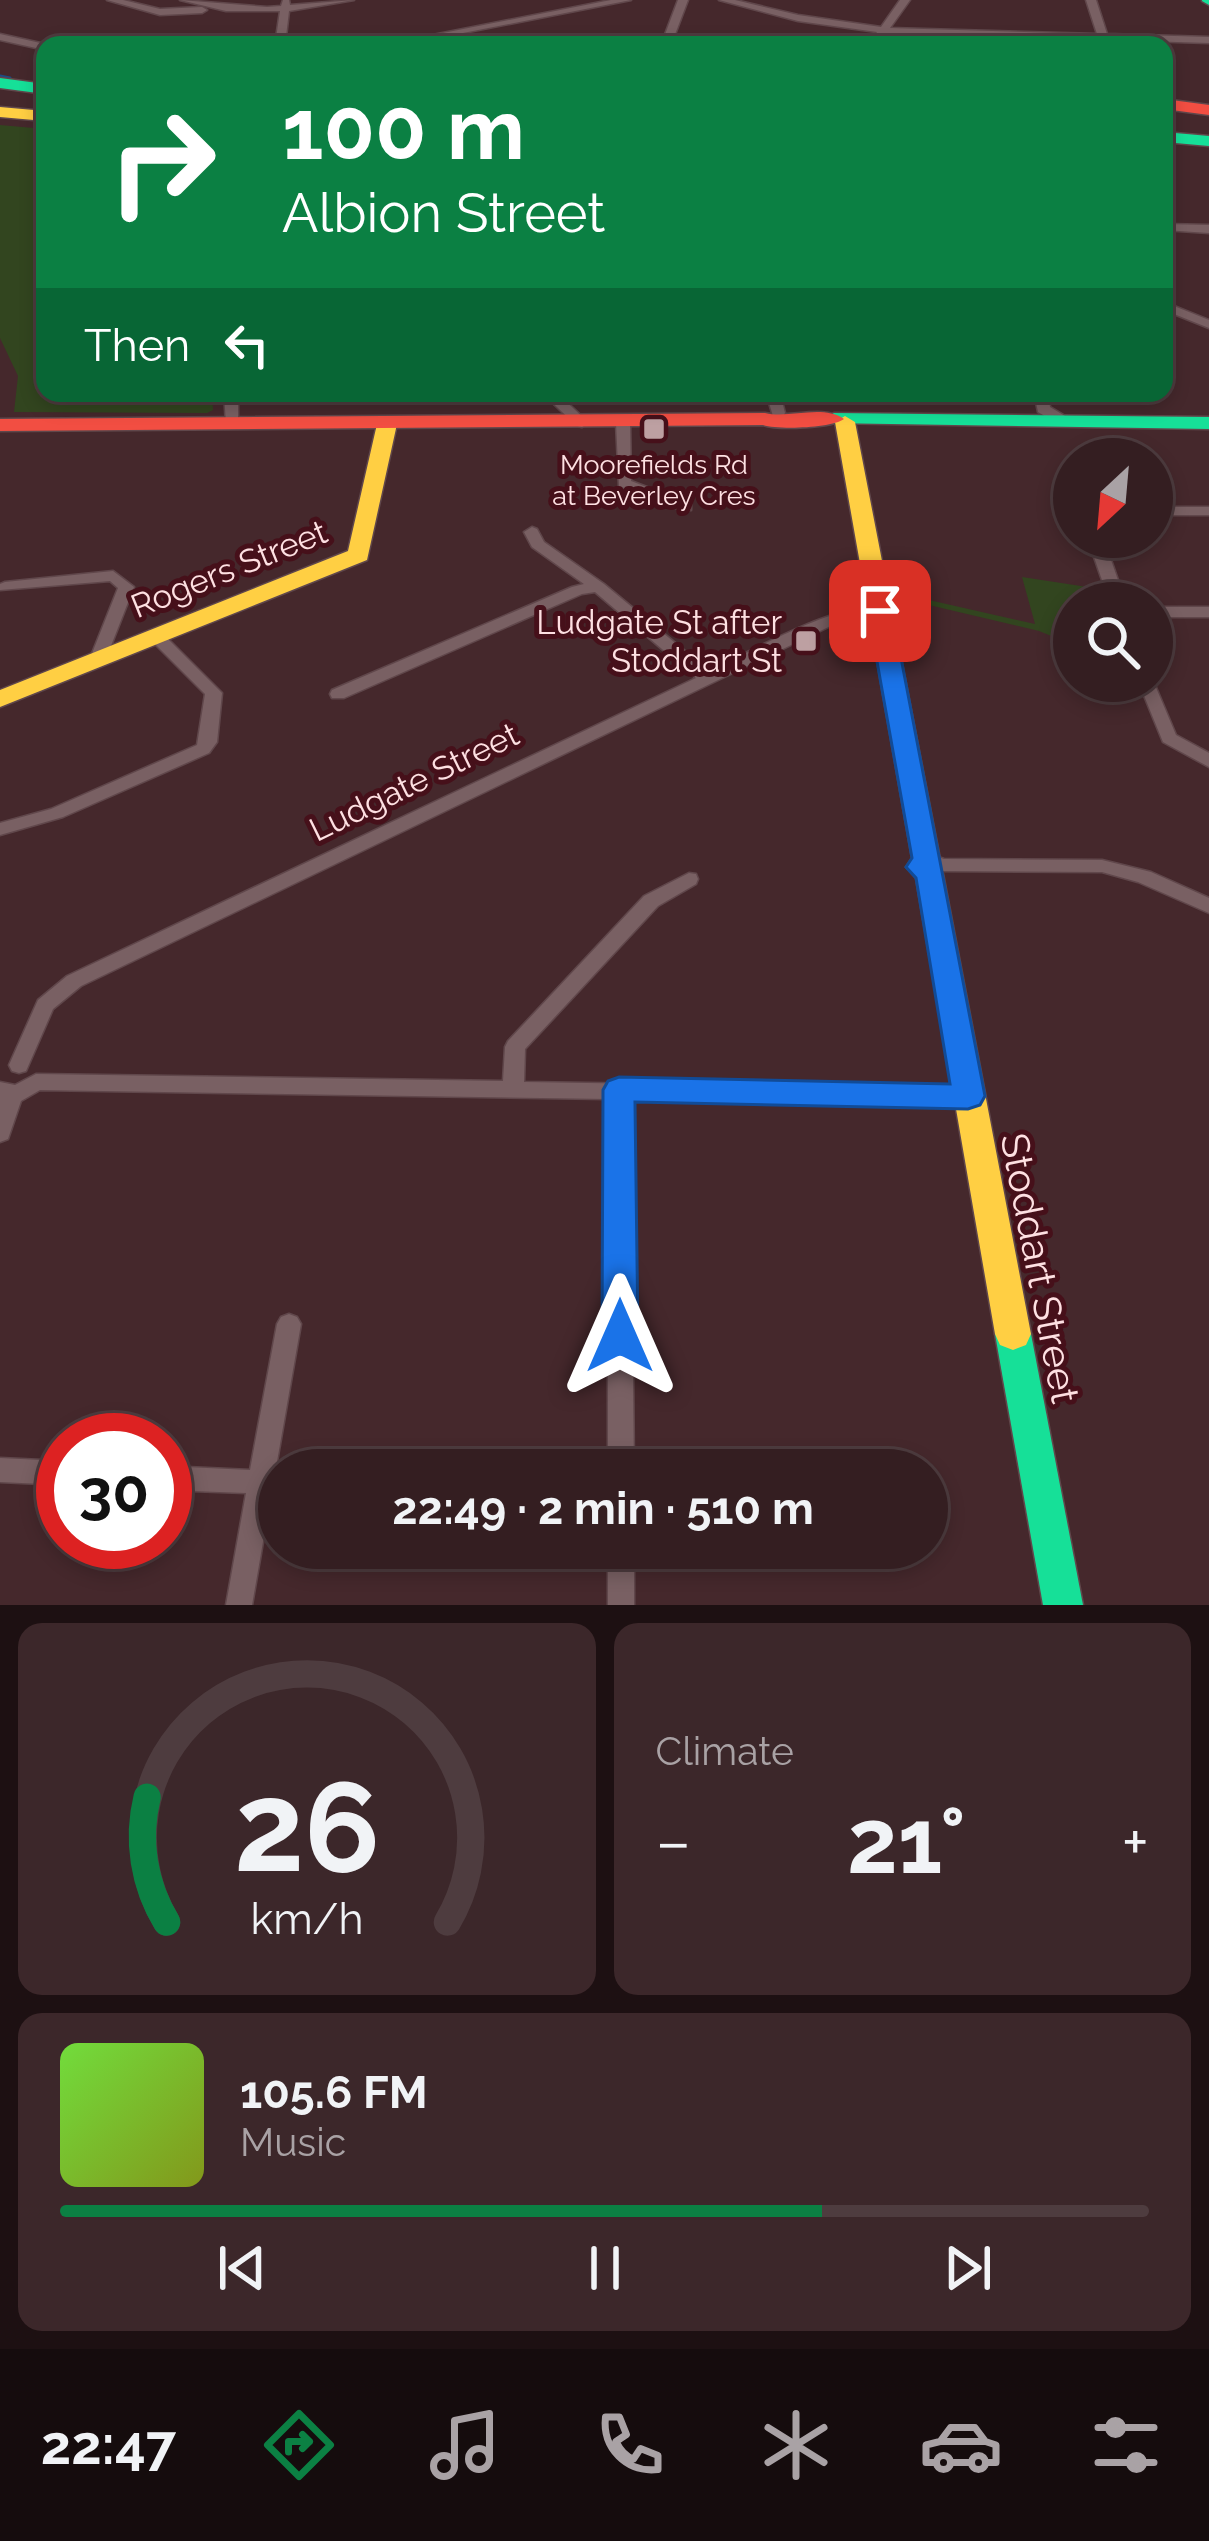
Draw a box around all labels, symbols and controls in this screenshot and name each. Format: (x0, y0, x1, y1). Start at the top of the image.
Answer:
text: 100 m (282, 80, 525, 179)
icon: right (84, 84, 240, 240)
text: Albion Street (282, 181, 605, 245)
icon: left (214, 312, 280, 378)
text: Then (84, 319, 190, 372)
marker: Moorefields Rd at Beverley Cres (641, 416, 667, 442)
north arrow (1053, 438, 1173, 558)
map controls (1053, 438, 1173, 702)
place label: Moorefields Rd at Beverley Cres (552, 449, 756, 511)
street label: Rogers Street (125, 512, 333, 626)
pin (829, 560, 931, 662)
icon: arrive (847, 578, 913, 644)
button: search (1053, 582, 1173, 702)
place label: Ludgate St after Stoddart St (536, 603, 782, 680)
marker: Ludgate St after Stoddart St (793, 628, 819, 654)
street label: Ludgate Street (303, 715, 525, 849)
street label: Stoddart Street (991, 1129, 1089, 1407)
position arrow (557, 1273, 683, 1399)
speed limit sign: 30 (36, 1413, 192, 1569)
text: 22:49 · 2 min · 510 m (392, 1482, 814, 1535)
text: Climate (656, 1728, 794, 1774)
text: 26 (234, 1754, 380, 1900)
text: 21° (847, 1788, 966, 1894)
text: − (656, 1803, 691, 1880)
text: + (1122, 1803, 1149, 1880)
text: km/h (250, 1894, 363, 1944)
text: 105.6 FM (240, 2066, 428, 2119)
text: Music (240, 2119, 346, 2165)
icon: previous (209, 2235, 275, 2301)
icon: pause (572, 2235, 638, 2301)
icon: next (935, 2235, 1001, 2301)
icon: directions (257, 2403, 341, 2487)
icon: music (423, 2403, 507, 2487)
icon: phone (588, 2403, 672, 2487)
icon: climate (754, 2403, 838, 2487)
icon: car (919, 2403, 1003, 2487)
icon: filters (1084, 2403, 1168, 2487)
text: 22:47 (41, 2413, 176, 2477)

